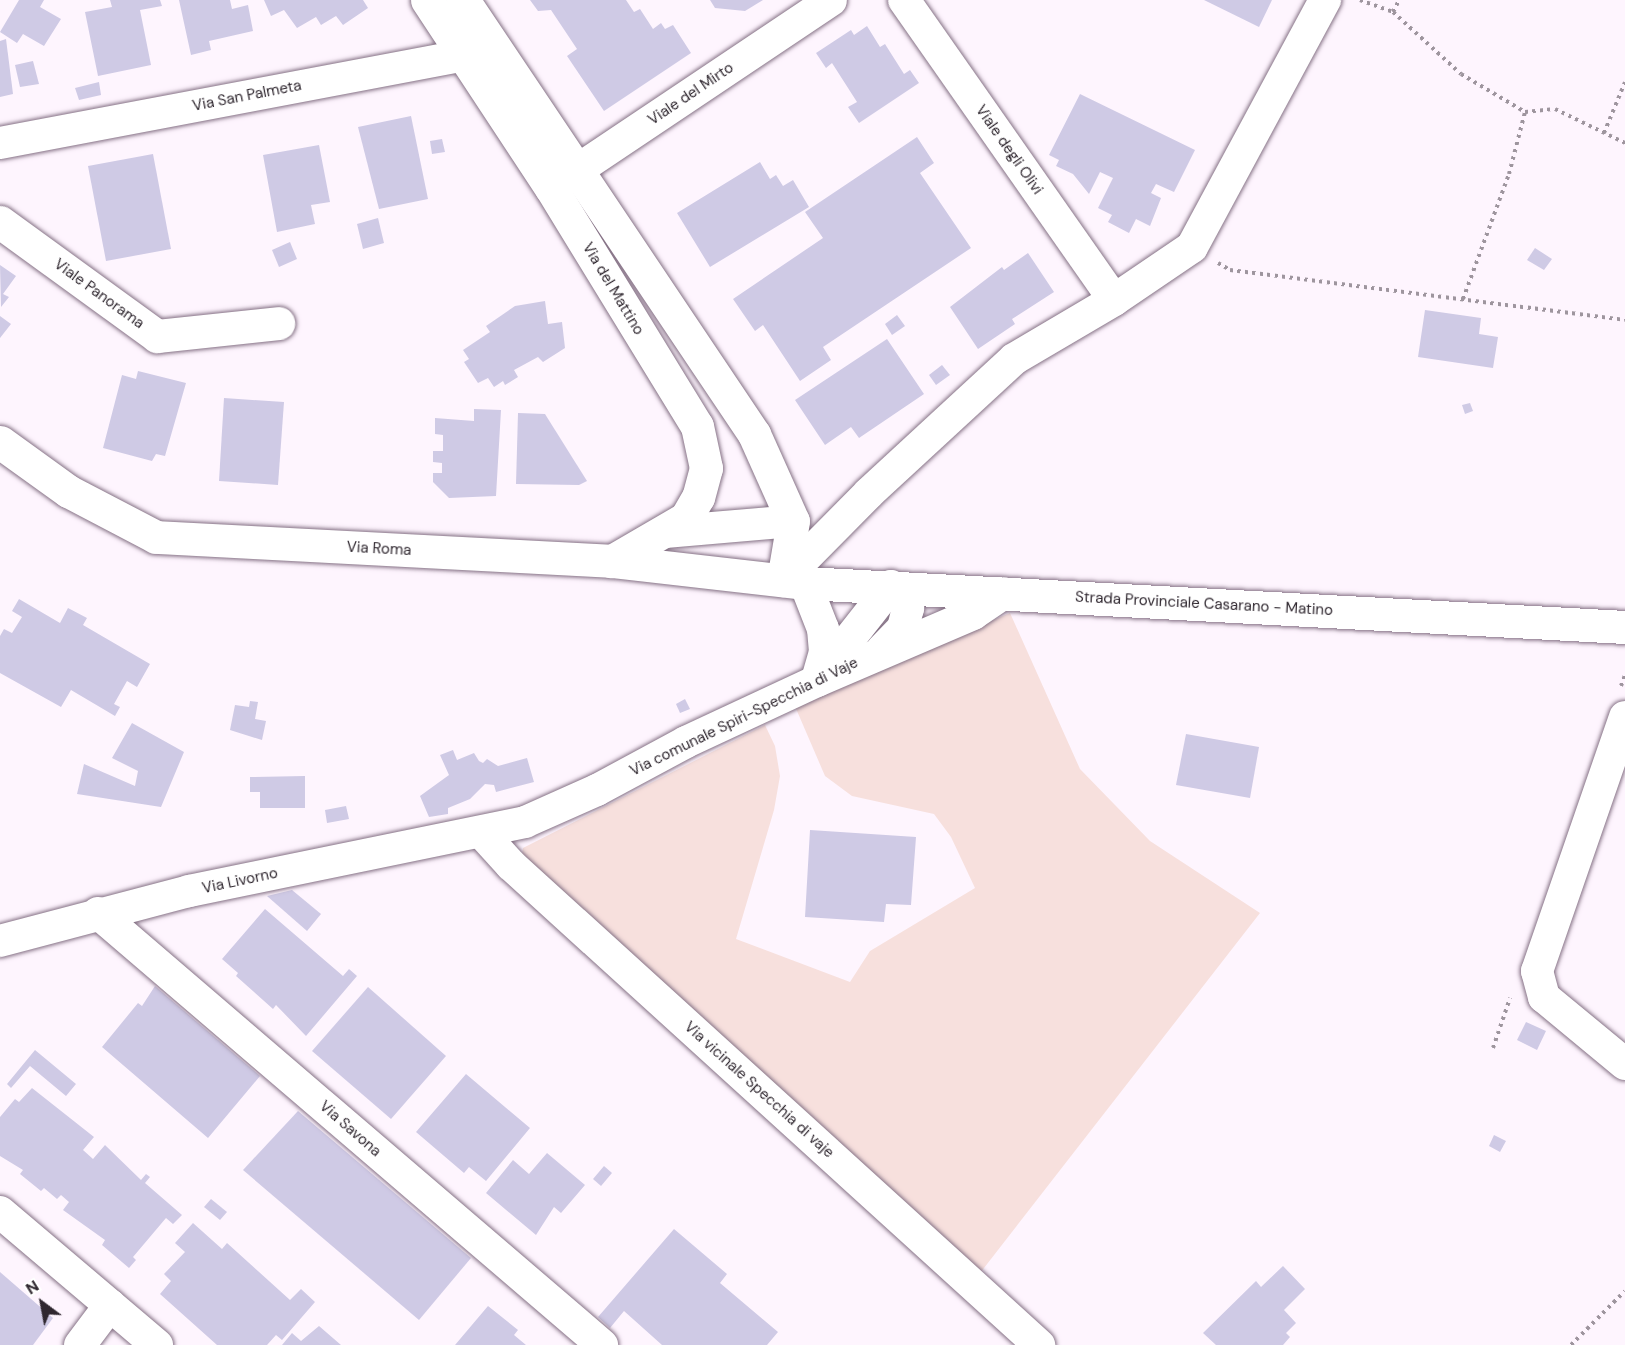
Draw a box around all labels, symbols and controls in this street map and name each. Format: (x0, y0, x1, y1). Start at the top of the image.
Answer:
street label: Viale del Mirto (645, 59, 737, 129)
street label: Via San Palmeta (191, 77, 303, 115)
street label: Viale degli Olivi (972, 102, 1046, 198)
street label: Via del Mattino (578, 240, 648, 338)
street label: Viale Panorama (50, 255, 148, 333)
street label: Via Roma (346, 538, 412, 560)
street label: Strada Provinciale Casarano - Matino (1075, 588, 1333, 620)
street label: Via comunale Spiri-Specchia di Vaje (627, 654, 861, 780)
street label: Via Livorno (201, 864, 279, 898)
street label: Via vicinale Specchia di vaje (680, 1018, 838, 1162)
street label: Via Savona (316, 1097, 384, 1161)
north arrow (12, 1273, 72, 1333)
text: N (22, 1275, 43, 1299)

